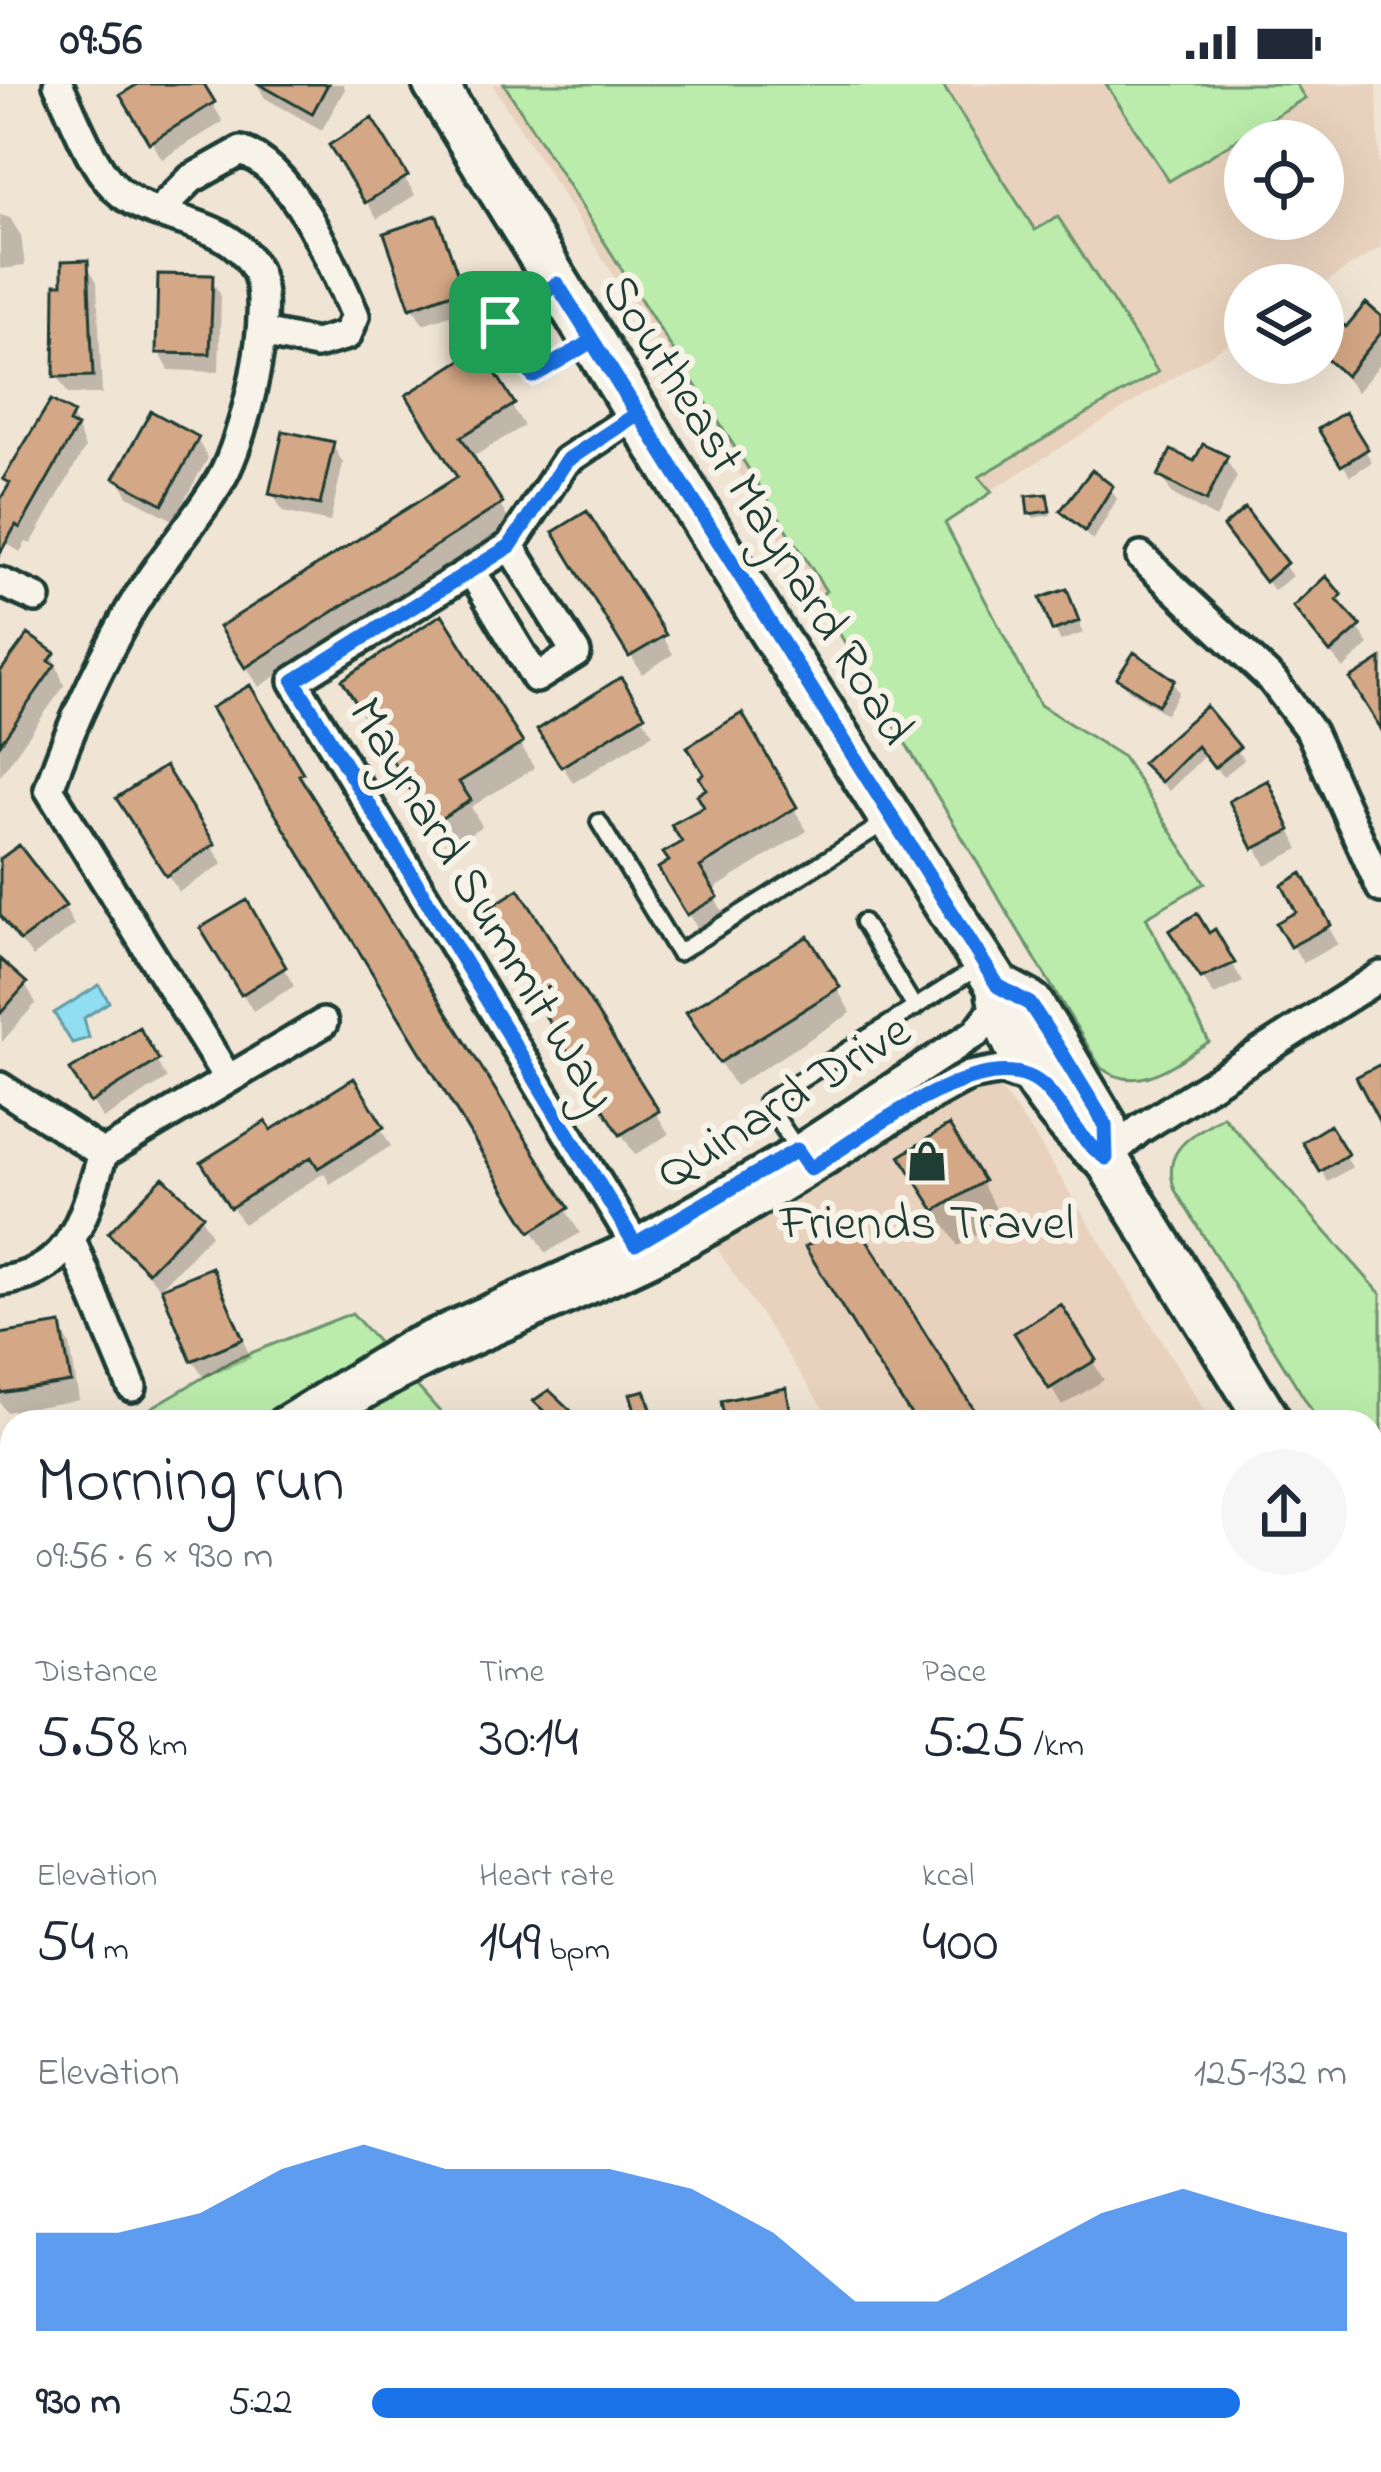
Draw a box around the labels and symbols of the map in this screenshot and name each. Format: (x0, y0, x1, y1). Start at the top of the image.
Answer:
street label: Southeast Maynard Road (580, 261, 931, 761)
pin (449, 271, 551, 373)
street label: Maynard Summit Way (327, 684, 634, 1128)
street label: Quinard Drive (643, 996, 927, 1212)
shop icon: Friends Travel (904, 1138, 950, 1184)
place label: Friends Travel (778, 1188, 1074, 1263)

